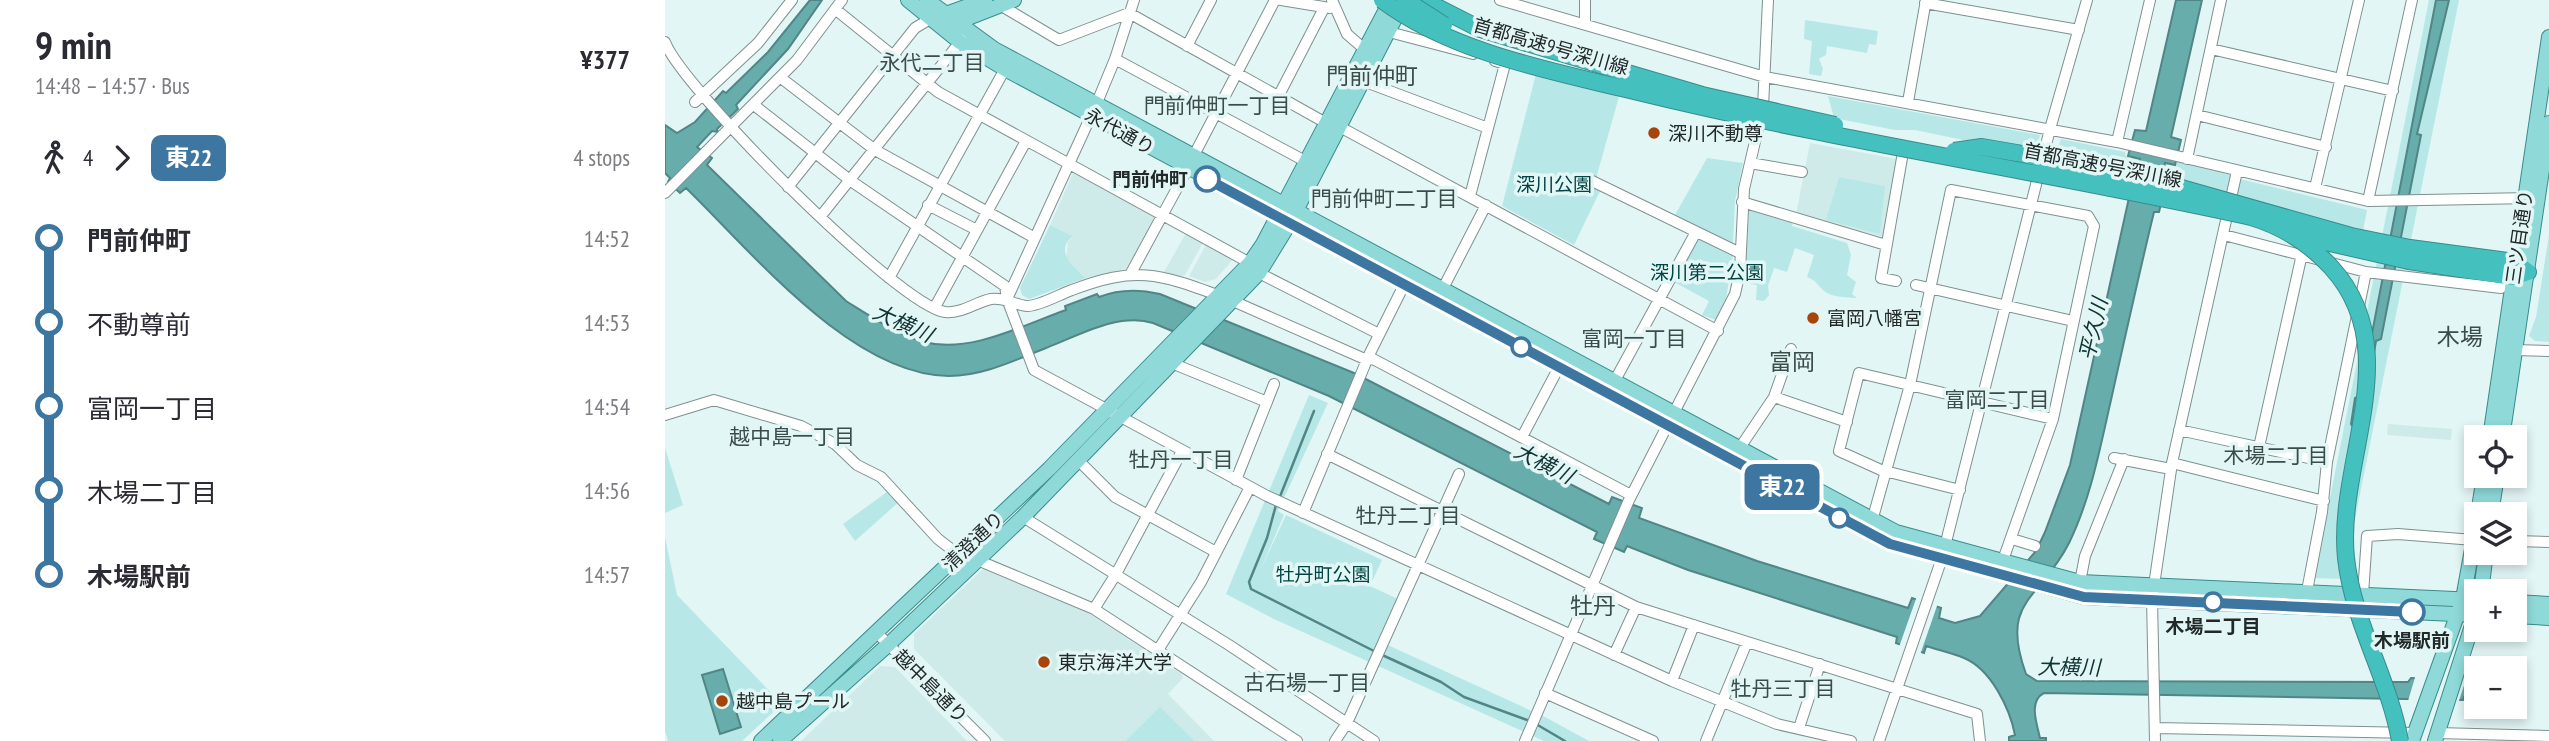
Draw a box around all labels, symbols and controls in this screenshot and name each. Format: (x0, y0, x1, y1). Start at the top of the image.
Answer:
street label: 首都高速9号深川線 (1471, 12, 1631, 80)
text: 9 min (35, 20, 112, 69)
text: ¥377 (580, 43, 630, 76)
district label: 永代二丁目 (880, 49, 985, 76)
district label: 門前仲町 (1326, 61, 1418, 90)
text: 14:48 – 14:57 · Bus (35, 71, 190, 100)
district label: 門前仲町一丁目 (1144, 92, 1291, 119)
street label: 永代通り (1081, 102, 1159, 160)
place label: 深川不動尊 (1668, 121, 1763, 145)
marker: 深川不動尊 (1646, 125, 1662, 141)
street label: 首都高速9号深川線 (2022, 138, 2184, 192)
icon: walk (35, 139, 73, 177)
icon: forward (103, 139, 141, 177)
text: 東22 (165, 142, 212, 173)
text: 4 (83, 143, 93, 172)
text: 4 stops (573, 143, 630, 172)
marker: 門前仲町 (1194, 166, 1220, 192)
place label: 門前仲町 (1112, 167, 1188, 191)
park label: 深川公園 (1516, 172, 1592, 196)
district label: 門前仲町二丁目 (1311, 185, 1458, 212)
street label: 三ツ目通り (2501, 188, 2537, 286)
text: 門前仲町 (87, 224, 191, 257)
text: 14:52 (584, 224, 630, 253)
park label: 深川第二公園 (1650, 260, 1764, 284)
water label: 平久川 (2073, 293, 2114, 363)
water label: 大横川 (869, 298, 939, 349)
place label: 富岡八幡宮 (1827, 306, 1922, 330)
text: 不動尊前 (87, 308, 191, 341)
text: 14:53 (584, 308, 630, 337)
marker: 富岡八幡宮 (1805, 310, 1821, 326)
district label: 木場 (2437, 322, 2483, 351)
district label: 富岡一丁目 (1582, 325, 1687, 352)
unlabelled marker (1511, 337, 1531, 357)
district label: 富岡 (1769, 347, 1815, 376)
district label: 富岡二丁目 (1945, 386, 2050, 413)
text: 富岡一丁目 (87, 392, 217, 425)
text: 14:54 (584, 392, 630, 421)
district label: 越中島一丁目 (729, 423, 855, 450)
map controls (2464, 425, 2527, 719)
button: locate (2464, 425, 2527, 488)
water label: 大横川 (1510, 437, 1580, 490)
district label: 木場二丁目 (2224, 442, 2329, 469)
district label: 牡丹一丁目 (1129, 446, 1234, 473)
line badge: 東22 (1742, 464, 1822, 510)
text: 東22 (1759, 471, 1805, 502)
text: 木場二丁目 (87, 476, 217, 509)
text: 14:56 (584, 476, 630, 505)
district label: 牡丹二丁目 (1356, 502, 1461, 529)
button: layers (2464, 502, 2527, 565)
street label: 清澄通り (937, 506, 1009, 576)
unlabelled marker (1829, 508, 1849, 528)
text: 木場駅前 (87, 560, 191, 593)
text: 14:57 (584, 560, 630, 589)
park label: 牡丹町公園 (1275, 562, 1371, 586)
button: + (2464, 579, 2527, 642)
district label: 牡丹 (1570, 591, 1616, 620)
marker: 木場二丁目 (2203, 592, 2223, 612)
marker: 木場駅前 (2399, 599, 2425, 625)
place label: 木場二丁目 (2165, 614, 2261, 638)
place label: 木場駅前 (2374, 628, 2450, 652)
street label: 越中島通り (889, 644, 973, 728)
place label: 東京海洋大学 (1058, 650, 1172, 674)
water label: 大横川 (2037, 653, 2103, 681)
marker: 東京海洋大学 (1036, 654, 1052, 670)
button: − (2464, 656, 2527, 719)
district label: 古石場一丁目 (1244, 669, 1370, 696)
district label: 牡丹三丁目 (1731, 675, 1836, 702)
place label: 越中島プール (736, 689, 850, 713)
marker: 越中島プール (714, 693, 730, 709)

